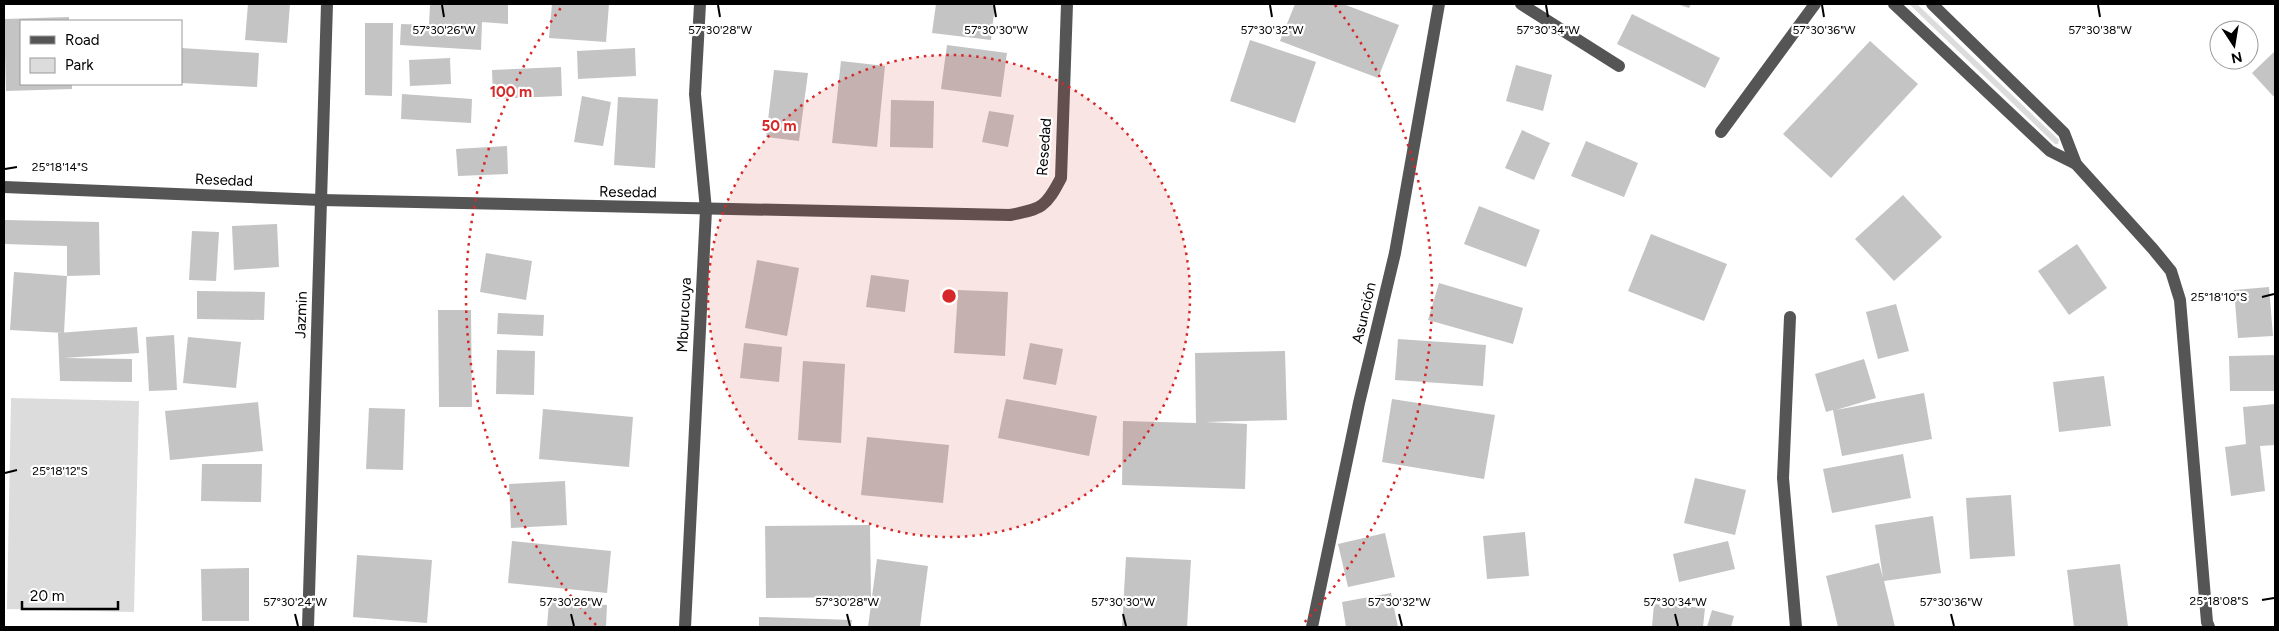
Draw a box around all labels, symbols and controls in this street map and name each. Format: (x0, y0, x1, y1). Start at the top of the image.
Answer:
legend (20, 20, 182, 85)
north arrow (2209, 20, 2259, 70)
text: 57°30'26"W (412, 23, 476, 37)
text: 57°30'28"W (688, 23, 752, 37)
text: 57°30'30"W (964, 23, 1028, 37)
text: 57°30'32"W (1241, 23, 1304, 37)
text: 57°30'34"W (1516, 23, 1580, 37)
text: 57°30'36"W (1792, 23, 1856, 37)
text: 57°30'38"W (2068, 23, 2132, 37)
text: Road (65, 31, 100, 49)
text: N (2230, 48, 2244, 67)
text: Park (65, 56, 94, 74)
text: 100 m (490, 83, 532, 101)
text: 50 m (761, 117, 797, 135)
street label: Resedad (1033, 117, 1055, 177)
text: 25°18'14"S (32, 160, 88, 174)
street label: Resedad (195, 170, 253, 190)
street label: Resedad (599, 182, 657, 202)
street label: Mburucuya (673, 277, 695, 353)
street label: Asunción (1348, 280, 1380, 346)
centre of rings (940, 287, 958, 305)
text: 25°18'10"S (2191, 290, 2247, 304)
street label: Jazmin (291, 291, 311, 339)
text: 25°18'12"S (32, 464, 88, 478)
scale bar (22, 578, 119, 610)
text: 20 m (30, 587, 64, 605)
text: 25°18'08"S (2189, 594, 2249, 608)
text: 57°30'24"W (263, 595, 327, 609)
text: 57°30'26"W (539, 595, 603, 609)
text: 57°30'28"W (815, 595, 879, 609)
text: 57°30'30"W (1091, 595, 1155, 609)
text: 57°30'32"W (1368, 595, 1431, 609)
text: 57°30'34"W (1643, 595, 1707, 609)
text: 57°30'36"W (1919, 595, 1983, 609)

